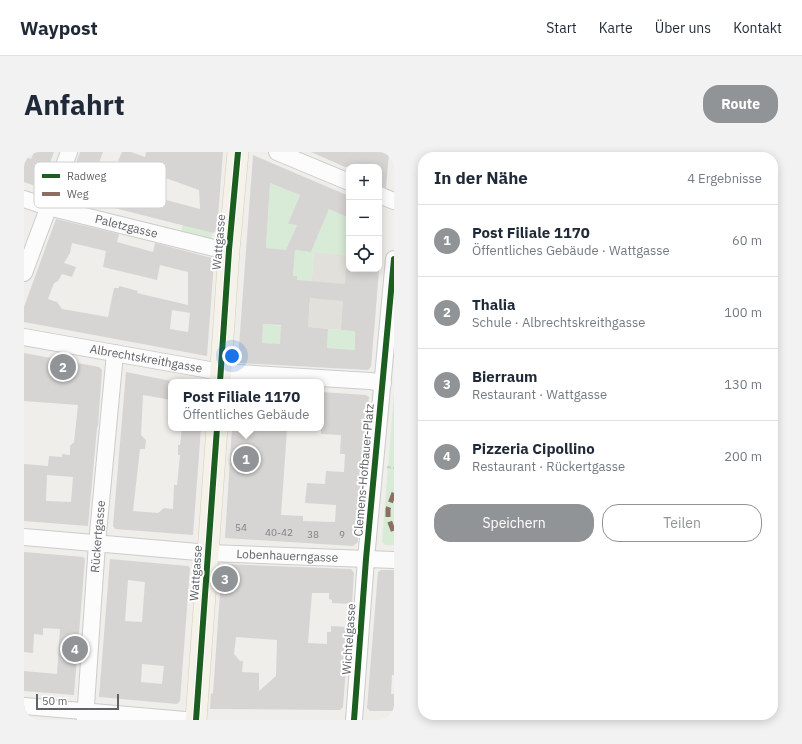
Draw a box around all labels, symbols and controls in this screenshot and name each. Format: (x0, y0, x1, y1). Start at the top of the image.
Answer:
text: Waypost (20, 16, 98, 40)
text: Start (546, 19, 577, 37)
text: Karte (599, 19, 633, 37)
text: Über uns (655, 19, 711, 37)
text: Kontakt (733, 19, 782, 37)
button: Route (703, 85, 778, 123)
text: Anfahrt (24, 86, 125, 123)
legend (34, 162, 166, 208)
map controls (346, 164, 382, 272)
button: + (346, 164, 382, 200)
text: In der Nähe (434, 167, 528, 189)
text: Radweg (67, 169, 107, 183)
text: 4 Ergebnisse (687, 170, 762, 187)
text: Weg (67, 187, 89, 201)
button: − (346, 200, 382, 236)
street label: Paletzgasse (94, 211, 160, 241)
street label: Wattgasse (209, 213, 228, 271)
text: Post Filiale 1170 (472, 223, 590, 242)
text: 1 (443, 232, 451, 249)
text: 60 m (732, 232, 762, 249)
button: locate (346, 236, 382, 272)
text: Öffentliches Gebäude · Wattgasse (472, 242, 670, 259)
text: Thalia (472, 295, 516, 314)
text: 2 (443, 304, 451, 321)
text: 100 m (724, 304, 762, 321)
text: Schule · Albrechtskreithgasse (472, 314, 645, 331)
street label: Albrechtskreithgasse (89, 341, 204, 376)
your location (222, 346, 242, 366)
pin: 2 (50, 352, 76, 382)
text: Bierraum (472, 367, 538, 386)
text: 3 (443, 376, 451, 393)
text: 130 m (724, 376, 762, 393)
popup (168, 379, 324, 431)
text: Restaurant · Wattgasse (472, 386, 607, 403)
text: Post Filiale 1170 (183, 387, 300, 406)
street label: Clemens-Hofbauer-Platz (350, 403, 377, 537)
text: Öffentliches Gebäude (183, 406, 309, 423)
text: Pizzeria Cipollino (472, 439, 595, 458)
pin: 1 (233, 444, 259, 474)
text: 4 (443, 448, 451, 465)
text: 200 m (724, 448, 762, 465)
text: Restaurant · Rückertgasse (472, 458, 625, 475)
street label: Rückertgasse (87, 499, 108, 573)
button: Speichern (434, 504, 594, 542)
button: Teilen (602, 504, 762, 542)
house number: 54 (235, 521, 247, 534)
house number: 40-42 (265, 526, 293, 539)
house number: 38 (307, 528, 319, 541)
house number: 9 (339, 528, 345, 541)
street label: Wattgasse (186, 544, 205, 601)
street label: Lobenhauerngasse (236, 546, 339, 565)
pin: 3 (212, 564, 238, 594)
street label: Wichtelgasse (339, 602, 359, 675)
pin: 4 (62, 634, 88, 664)
scale bar (36, 692, 119, 711)
text: 50 m (42, 694, 67, 708)

